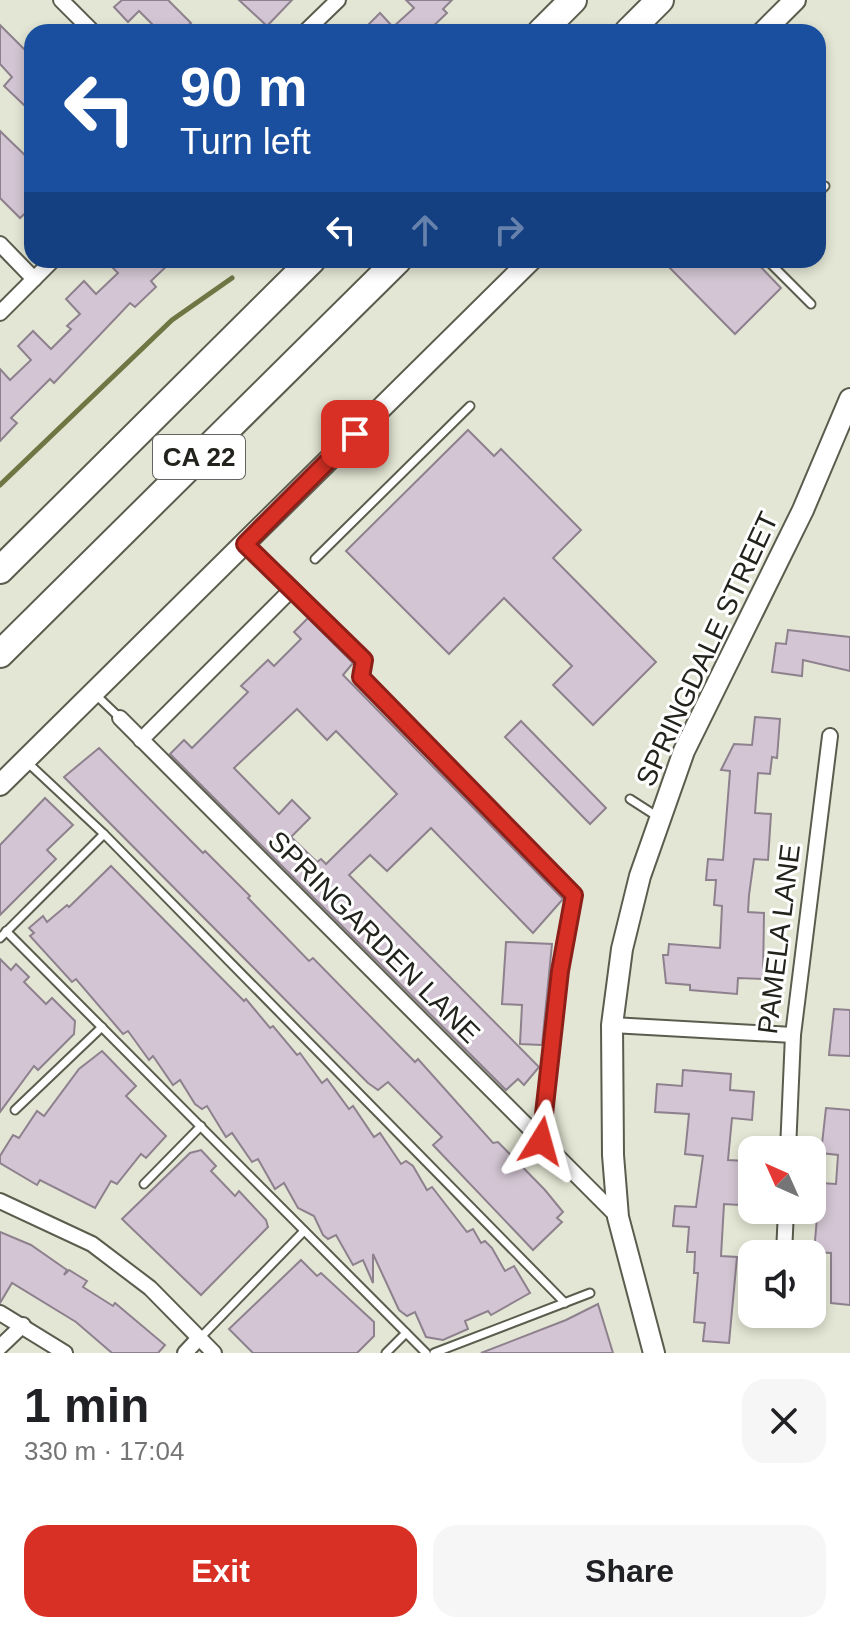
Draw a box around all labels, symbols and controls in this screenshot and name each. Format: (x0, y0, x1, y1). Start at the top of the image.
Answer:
text: 90 m (180, 55, 308, 118)
icon: left (48, 56, 152, 160)
text: Turn left (180, 121, 311, 162)
icon: left (319, 208, 363, 252)
icon: ahead (403, 208, 447, 252)
icon: right (487, 208, 531, 252)
pin (321, 400, 389, 468)
icon: arrive (333, 412, 377, 456)
road number: CA 22 (153, 435, 245, 479)
street label: SPRINGDALE STREET (630, 507, 784, 791)
street label: SPRINGARDEN LANE (262, 825, 486, 1049)
street label: PAMELA LANE (752, 842, 806, 1036)
position arrow (499, 1099, 583, 1183)
north arrow (738, 1136, 826, 1224)
map controls (738, 1136, 826, 1328)
button: sound (738, 1240, 826, 1328)
text: 1 min (24, 1379, 149, 1432)
button: close (742, 1379, 826, 1463)
text: 330 m · 17:04 (24, 1436, 184, 1466)
button: Exit (24, 1525, 417, 1617)
button: Share (433, 1525, 826, 1617)

